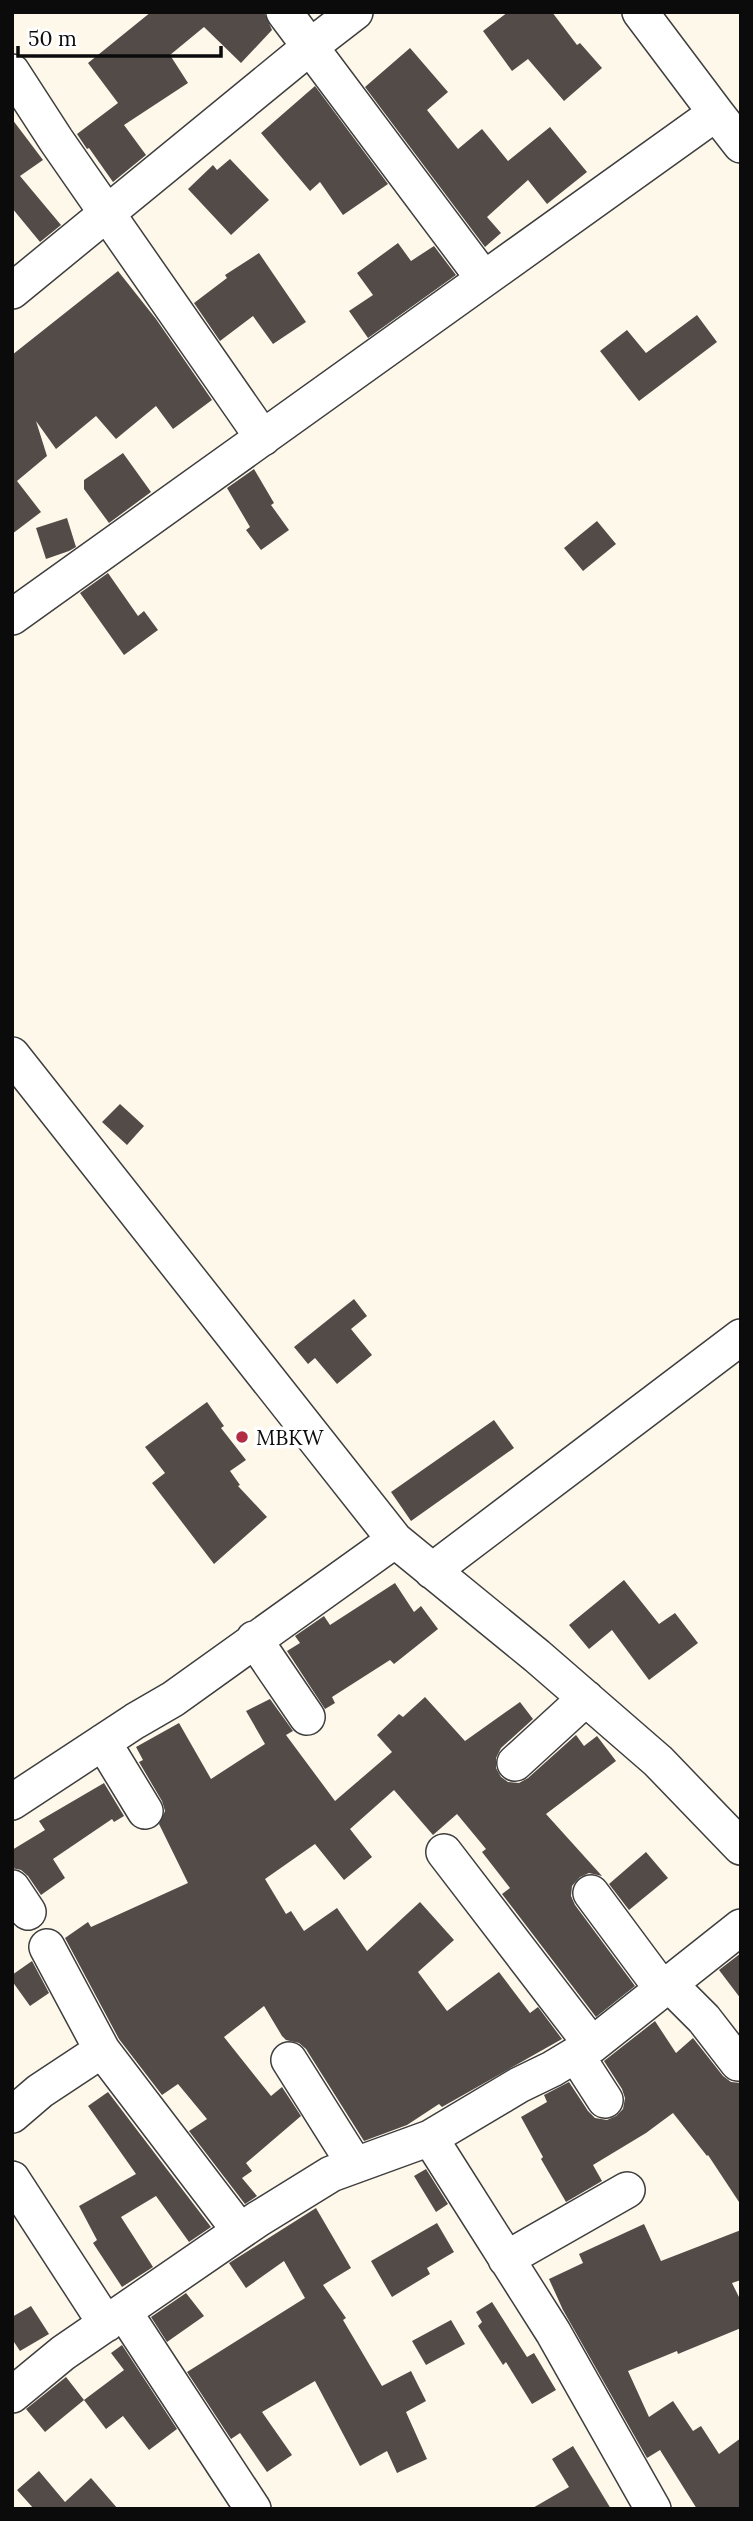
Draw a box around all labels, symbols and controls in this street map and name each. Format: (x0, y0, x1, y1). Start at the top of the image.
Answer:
scale bar (18, 14, 220, 58)
text: 50 m (28, 25, 77, 52)
place label: MBKW (256, 1424, 324, 1451)
marker: MBKW (234, 1429, 250, 1445)

